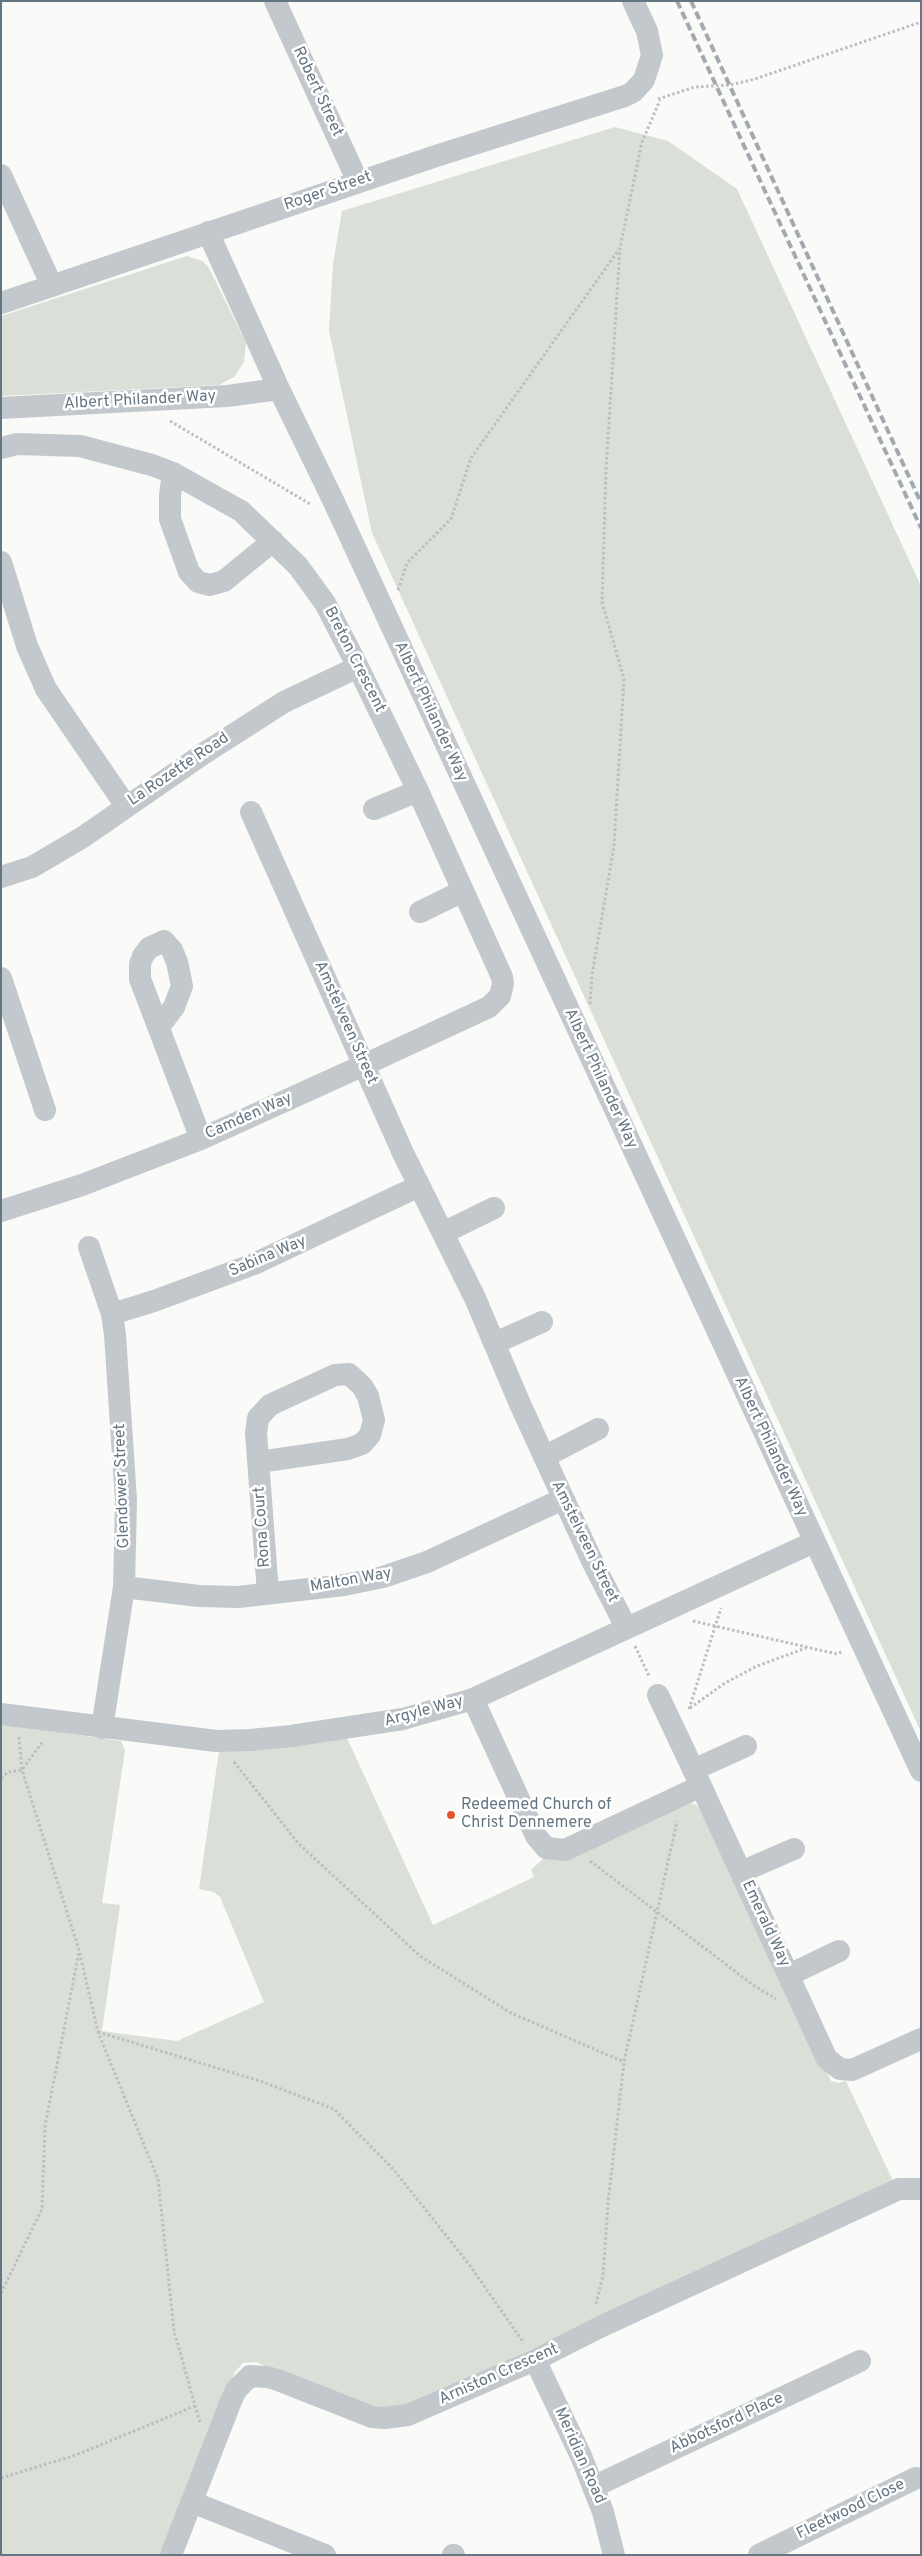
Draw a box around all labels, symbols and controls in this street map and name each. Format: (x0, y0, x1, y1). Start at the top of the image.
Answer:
street label: Robert Street (288, 44, 346, 140)
street label: Roger Street (282, 168, 374, 216)
street label: Albert Philander Way (64, 387, 216, 415)
street label: Breton Crescent (319, 604, 389, 716)
street label: Albert Philander Way (389, 639, 471, 785)
street label: La Rozette Road (125, 729, 233, 811)
street label: Amstelveen Street (309, 958, 381, 1088)
street label: Albert Philander Way (559, 1006, 641, 1152)
street label: Camden Way (203, 1089, 295, 1145)
street label: Sabina Way (226, 1232, 310, 1282)
street label: Albert Philander Way (729, 1374, 811, 1520)
street label: Glendower Street (111, 1423, 135, 1549)
street label: Amstelveen Street (546, 1478, 622, 1606)
street label: Rona Court (251, 1486, 275, 1568)
street label: Malton Way (309, 1564, 393, 1598)
street label: Argyle Way (383, 1692, 465, 1732)
place label: Redeemed Church of Christ Dennemere (461, 1796, 611, 1834)
marker: Redeemed Church of Christ Dennemere (445, 1809, 457, 1821)
street label: Emerald Way (737, 1878, 793, 1970)
street label: Arniston Crescent (436, 2340, 562, 2410)
street label: Abbotsford Place (667, 2389, 787, 2459)
street label: Meridian Road (549, 2405, 609, 2507)
street label: Fleetwood Close (794, 2476, 908, 2544)

